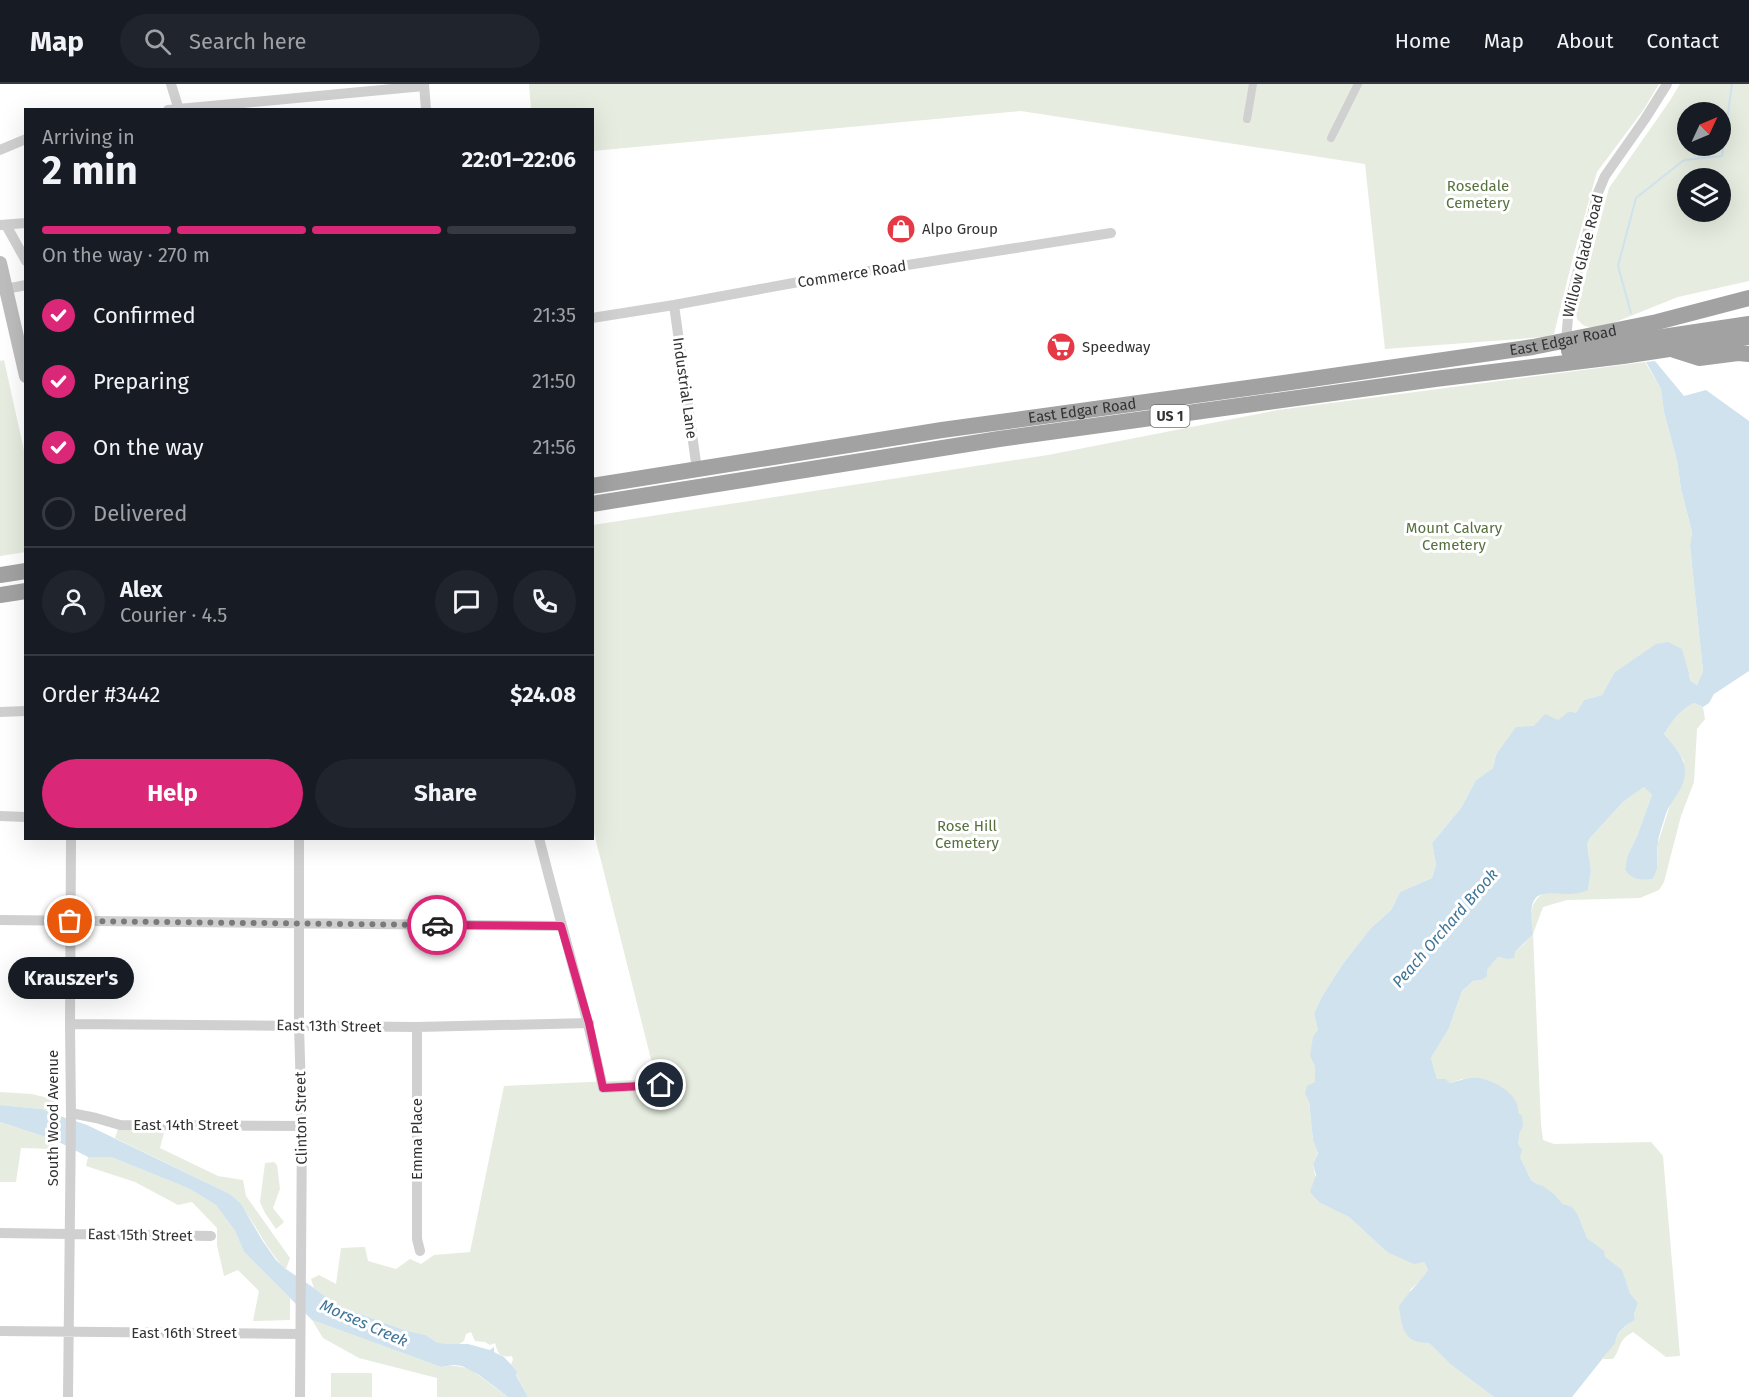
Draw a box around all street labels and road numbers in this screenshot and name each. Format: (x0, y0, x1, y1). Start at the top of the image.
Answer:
street label: Willow Glade Road (1559, 192, 1607, 320)
street label: Commerce Road (796, 257, 908, 291)
street label: East Edgar Road (1508, 321, 1618, 359)
street label: Industrial Lane (669, 336, 701, 440)
street label: East Edgar Road (1027, 394, 1138, 427)
road number: US 1 (1150, 405, 1190, 427)
street label: East 13th Street (276, 1016, 382, 1036)
street label: South Wood Avenue (44, 1050, 62, 1186)
street label: Clinton Street (291, 1071, 311, 1165)
street label: Emma Place (408, 1098, 426, 1180)
street label: East 14th Street (133, 1116, 239, 1134)
street label: East 15th Street (87, 1225, 193, 1245)
street label: East 16th Street (131, 1324, 237, 1342)

